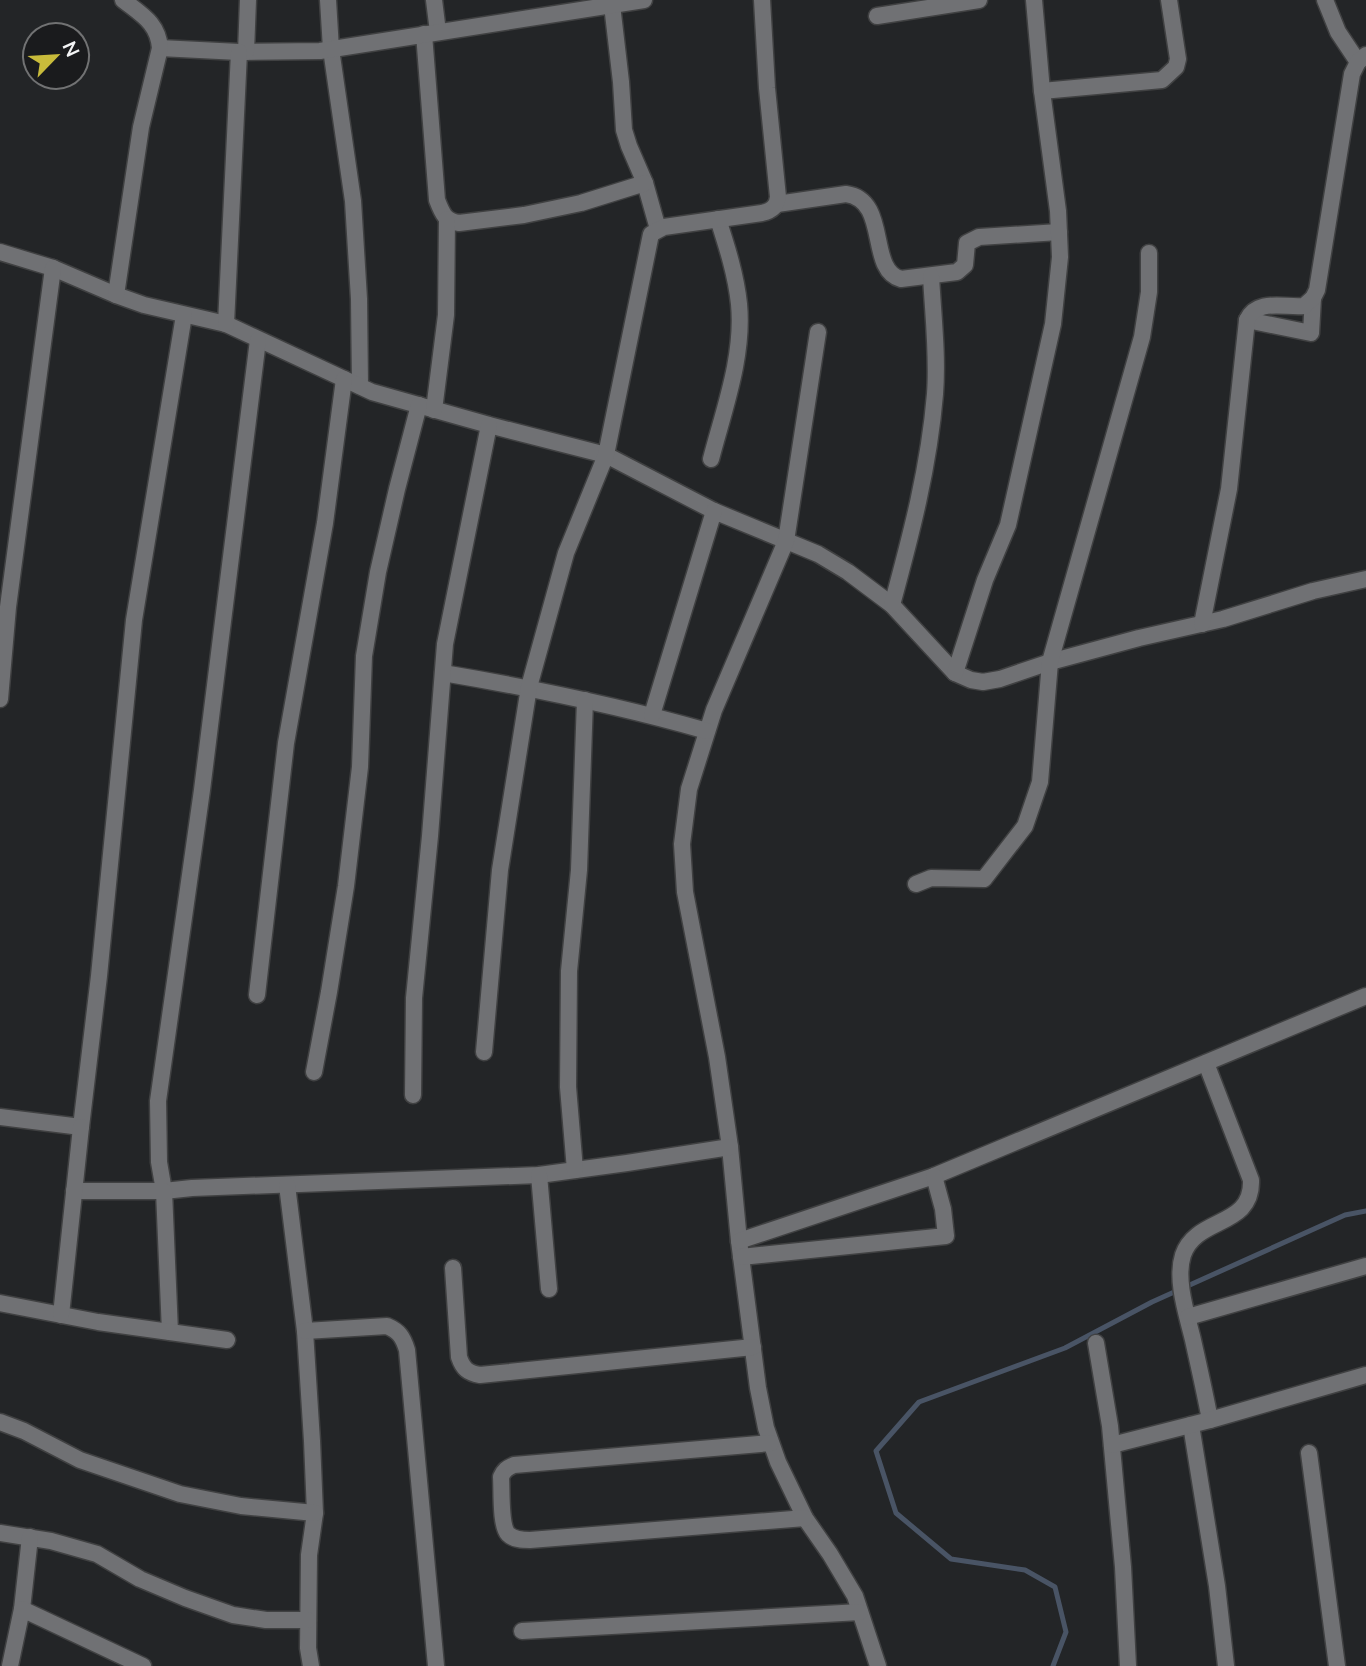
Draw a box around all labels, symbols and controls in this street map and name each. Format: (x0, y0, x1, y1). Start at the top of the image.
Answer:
north arrow (21, 21, 91, 91)
text: N (57, 37, 85, 60)

